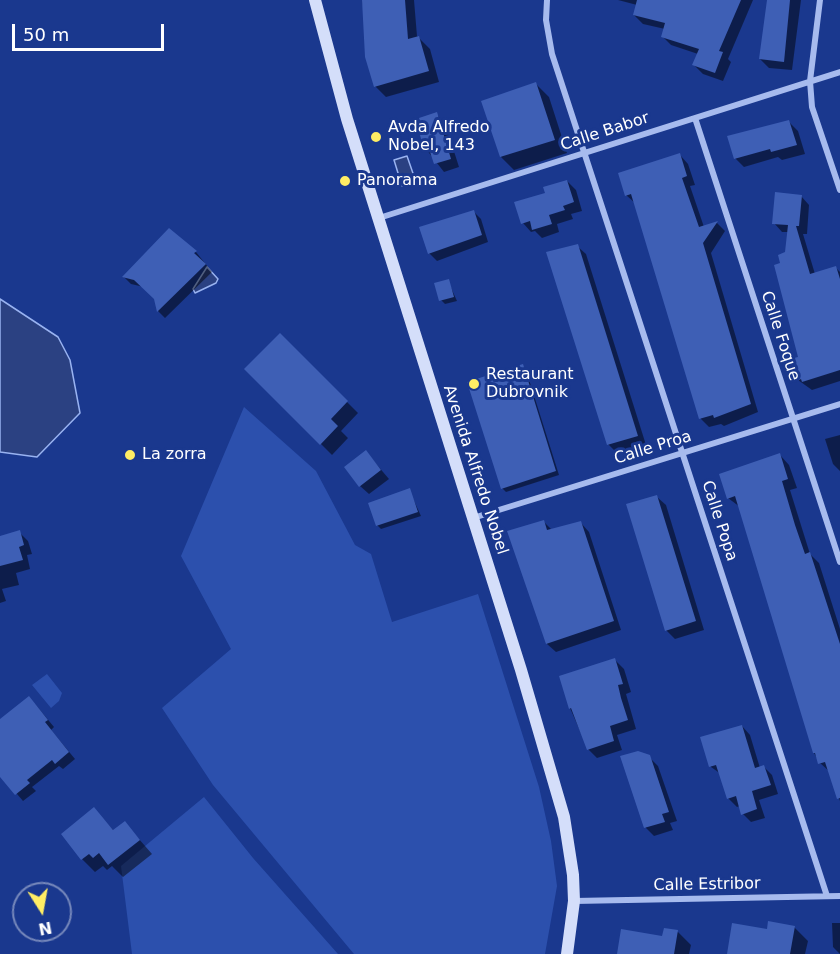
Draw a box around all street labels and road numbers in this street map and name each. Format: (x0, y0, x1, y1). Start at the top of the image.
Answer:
street label: Calle Babor (558, 109, 652, 155)
street label: Calle Foque (756, 289, 804, 383)
street label: Avenida Alfredo Nobel (438, 383, 512, 557)
street label: Calle Proa (612, 427, 694, 469)
street label: Calle Popa (697, 478, 741, 564)
street label: Calle Estribor (653, 874, 761, 896)

